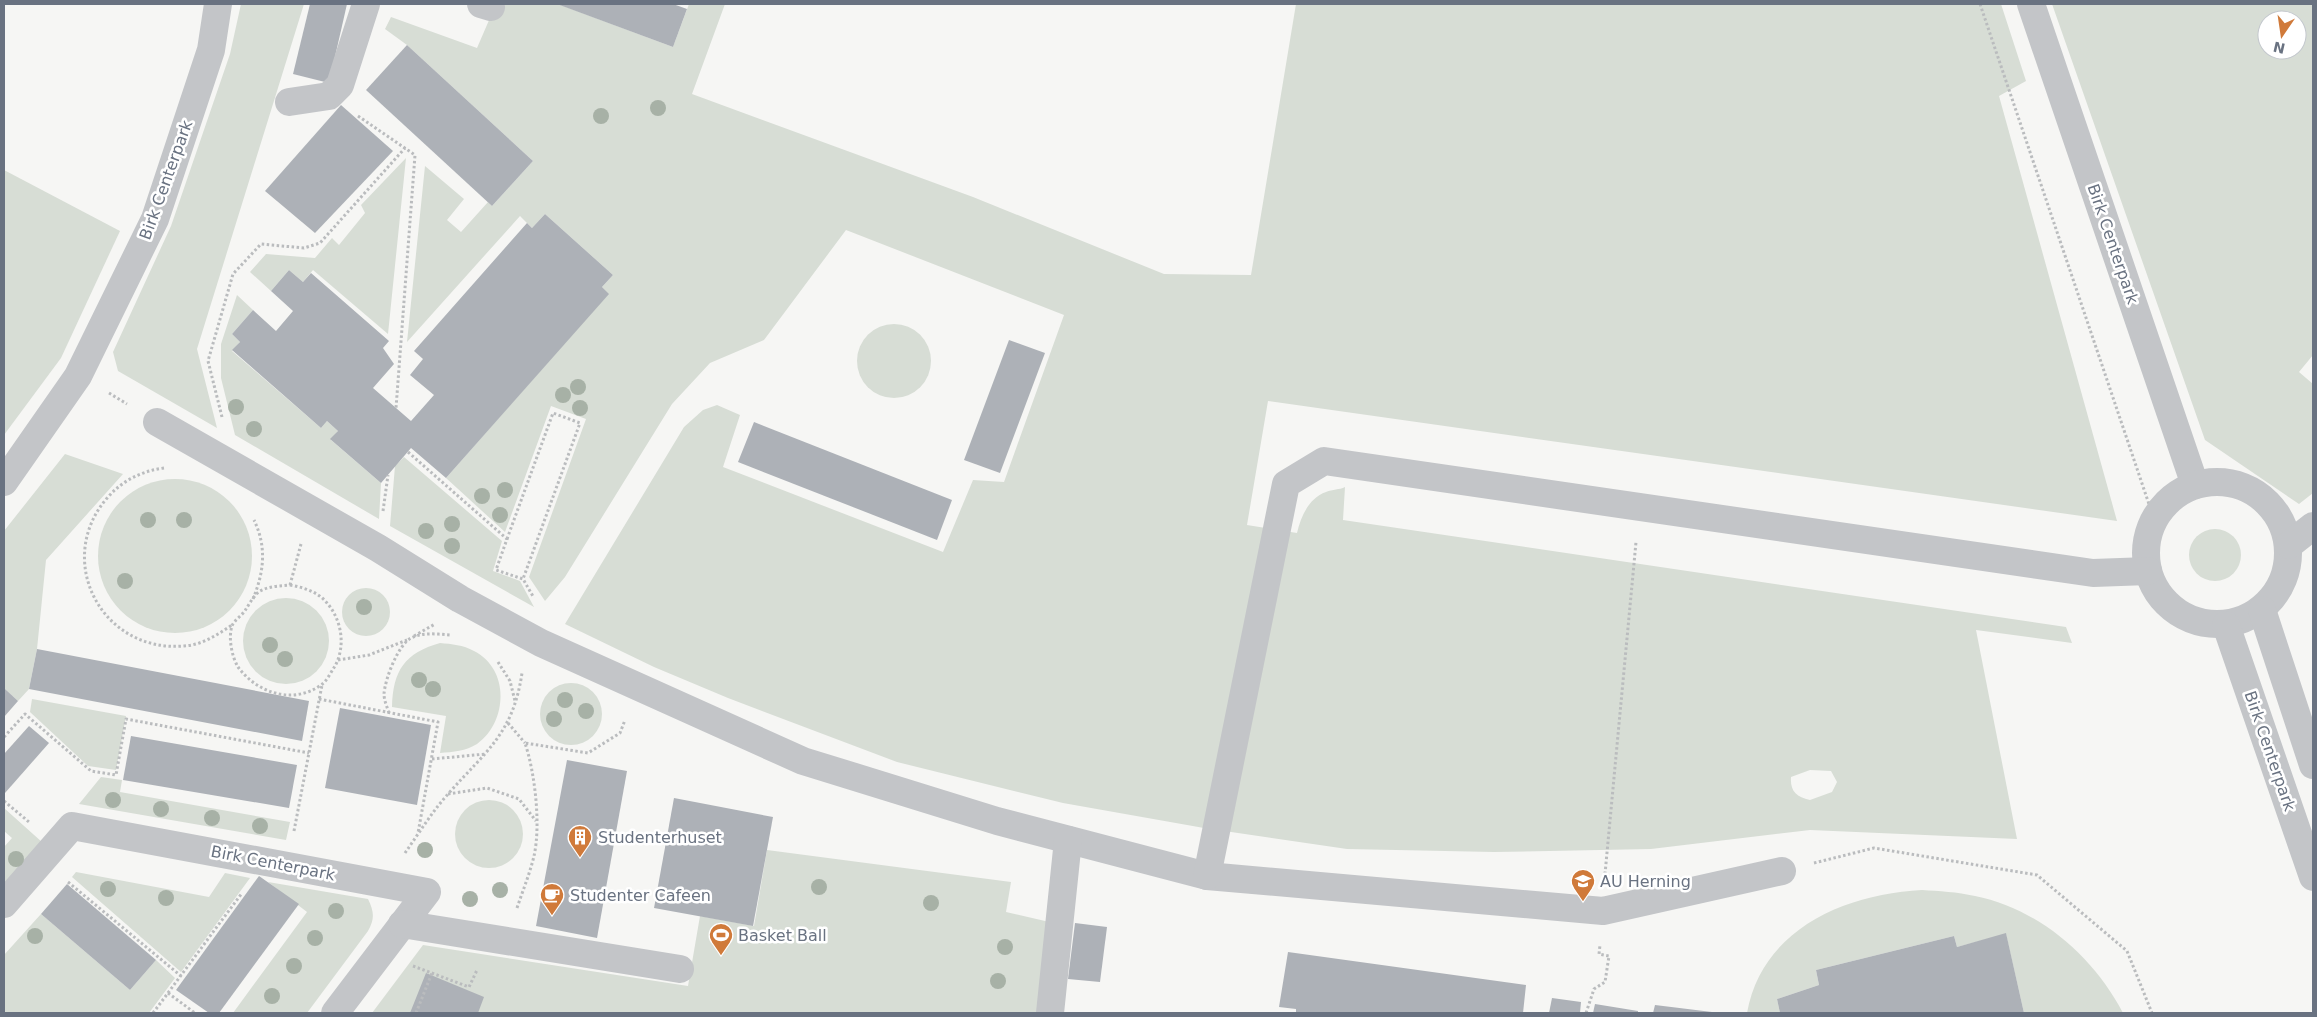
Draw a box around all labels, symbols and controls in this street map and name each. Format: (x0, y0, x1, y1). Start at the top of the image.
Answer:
north arrow (2257, 10, 2307, 60)
text: N (2272, 39, 2287, 57)
street label: Birk Centerpark (136, 117, 197, 242)
street label: Birk Centerpark (2084, 181, 2143, 307)
street label: Birk Centerpark (2241, 688, 2300, 814)
building icon: Studenterhuset (567, 824, 593, 858)
place label: Studenterhuset (598, 828, 722, 847)
street label: Birk Centerpark (209, 842, 337, 884)
school or university icon: AU Herning (1570, 868, 1596, 902)
place label: AU Herning (1600, 872, 1691, 891)
cafe icon: Studenter Cafeen (539, 882, 565, 916)
place label: Studenter Cafeen (570, 886, 711, 905)
sports icon: Basket Ball (708, 922, 734, 956)
place label: Basket Ball (738, 926, 827, 945)

